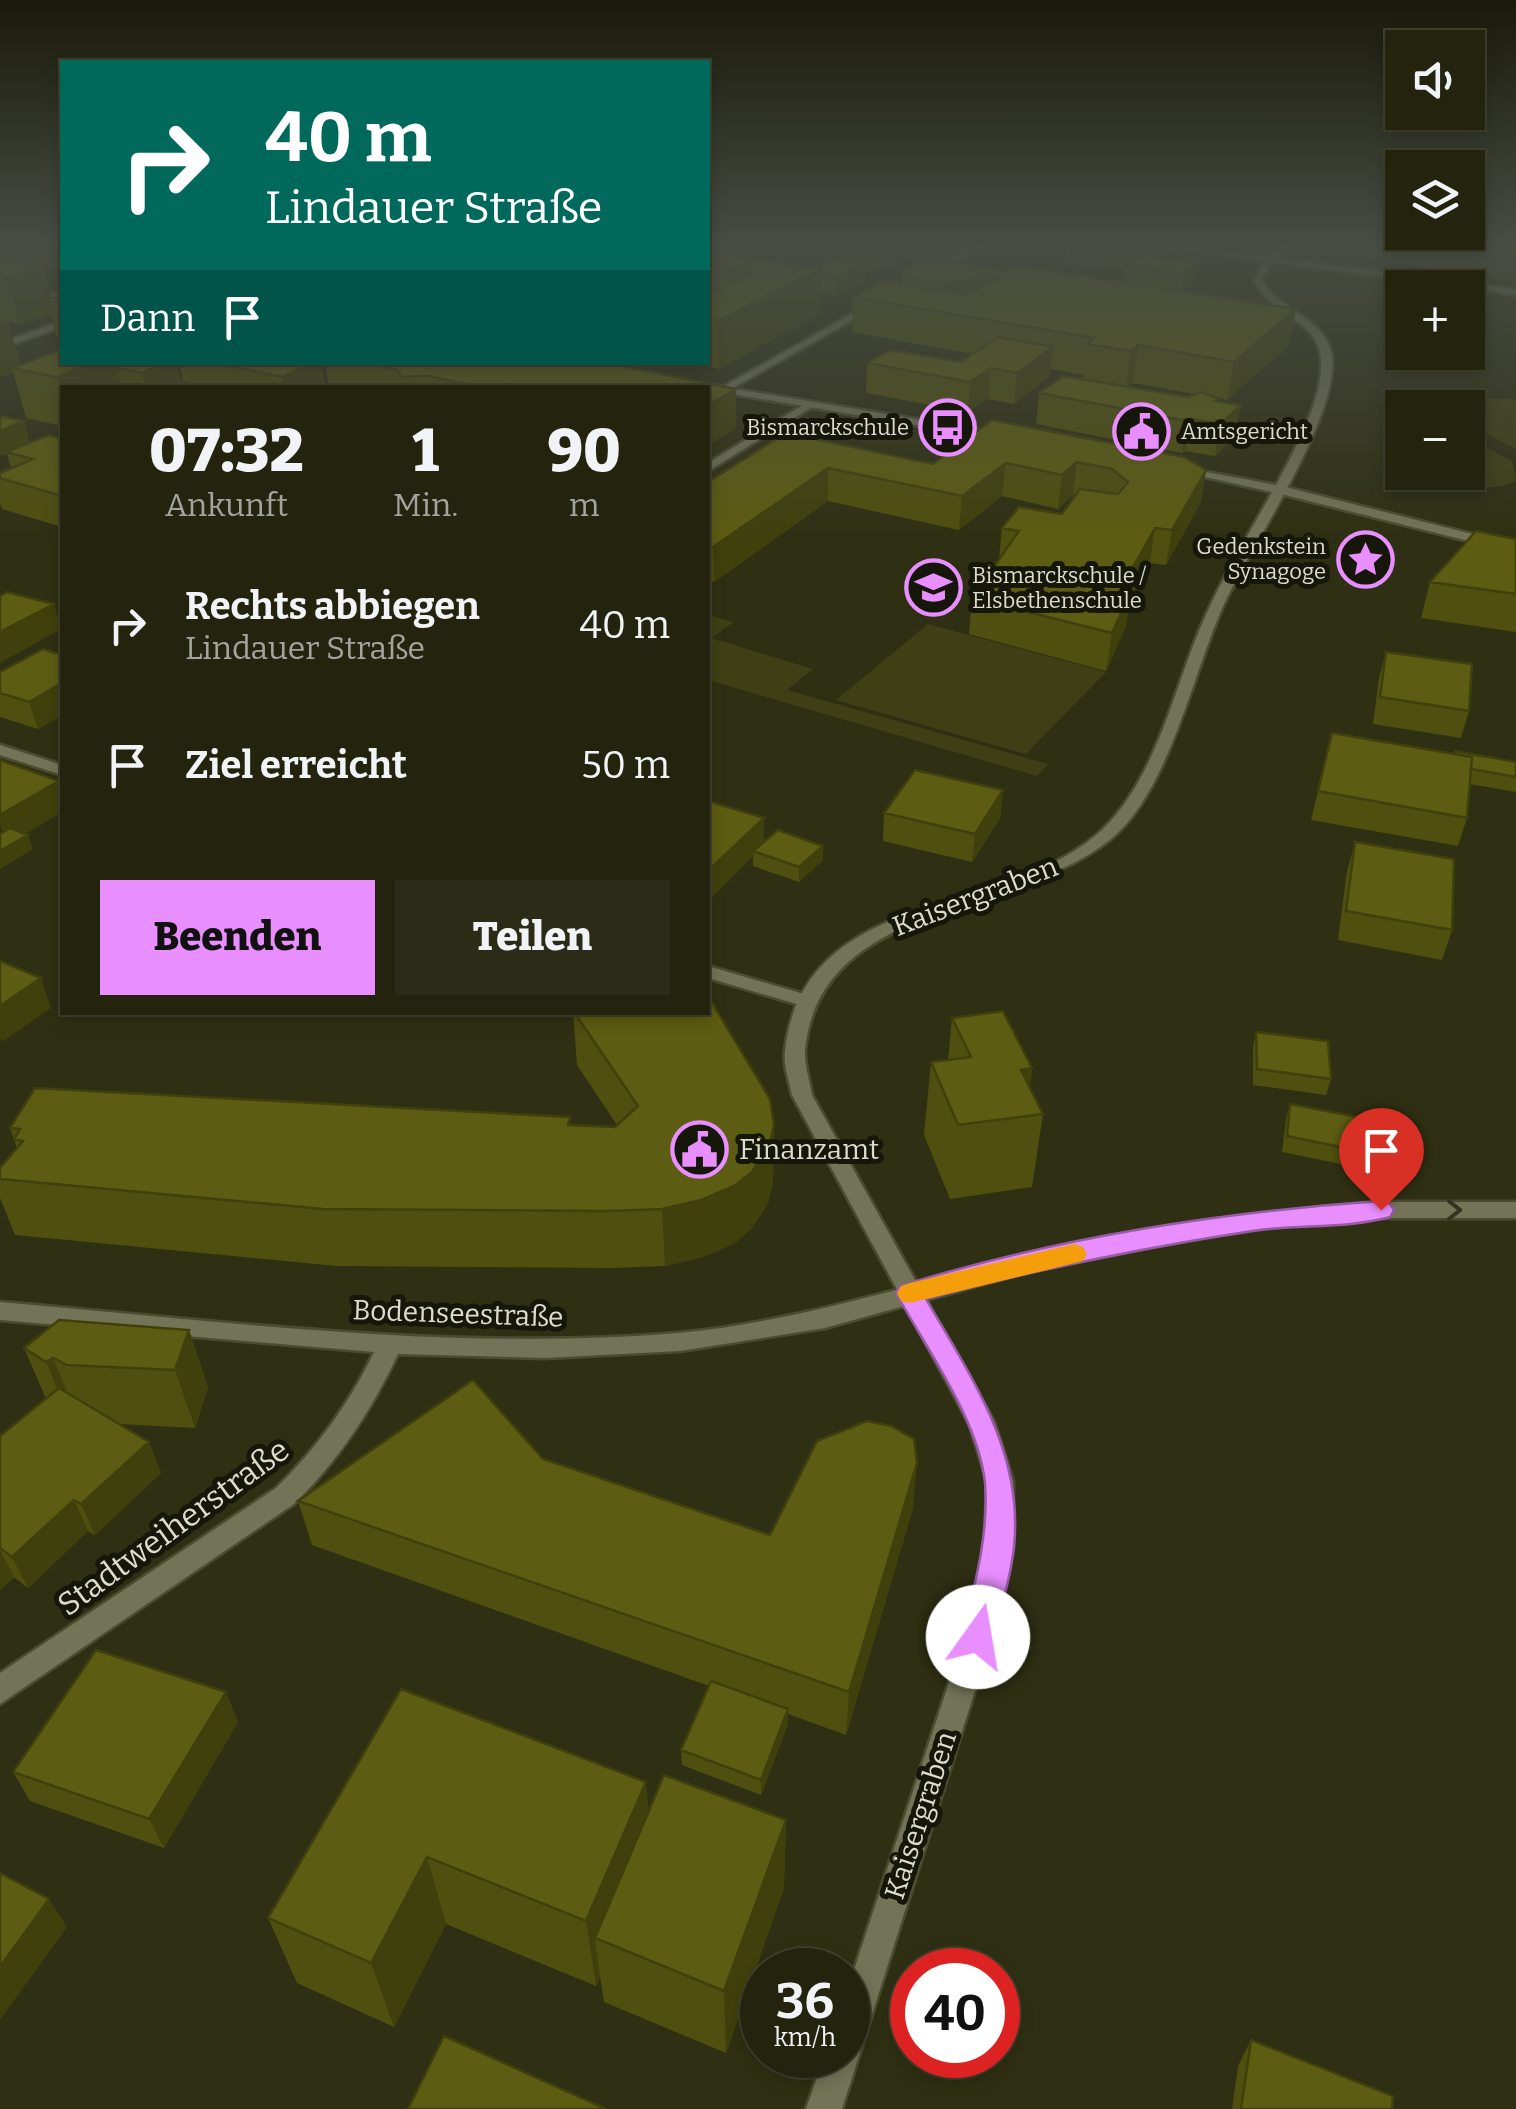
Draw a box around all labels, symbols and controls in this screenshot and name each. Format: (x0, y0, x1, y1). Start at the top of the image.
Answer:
map controls (1385, 30, 1485, 490)
button: sound (1385, 30, 1485, 130)
text: 40 m (265, 96, 431, 180)
icon: right (100, 100, 230, 230)
button: layers (1385, 150, 1485, 250)
text: Lindauer Straße (265, 181, 602, 235)
button: + (1385, 270, 1485, 370)
icon: arrive (215, 290, 270, 345)
text: Dann (100, 295, 195, 341)
button: − (1385, 390, 1485, 490)
bus stop icon: Bismarckschule (918, 397, 978, 457)
public building icon: Amtsgericht (1112, 401, 1172, 461)
place label: Bismarckschule (746, 414, 909, 441)
text: 07:32 (149, 415, 304, 487)
text: 1 (412, 415, 439, 487)
text: 90 (547, 415, 621, 487)
place label: Amtsgericht (1181, 418, 1308, 445)
text: Ankunft (165, 486, 288, 524)
text: Min. (393, 486, 458, 524)
text: m (569, 486, 599, 524)
place icon: Gedenkstein Synagoge (1335, 529, 1395, 589)
place label: Gedenkstein Synagoge (1196, 533, 1326, 585)
school or university icon: Bismarckschule / Elsbethenschule (903, 558, 963, 618)
place label: Bismarckschule / Elsbethenschule (972, 562, 1146, 614)
text: Rechts abbiegen (185, 583, 480, 629)
icon: right (100, 598, 155, 653)
text: 40 m (580, 602, 670, 648)
text: Lindauer Straße (185, 629, 425, 667)
icon: arrive (100, 738, 155, 793)
text: Ziel erreicht (185, 742, 407, 788)
text: 50 m (581, 742, 670, 788)
street label: Kaisergraben (888, 850, 1063, 943)
button: Beenden (100, 880, 375, 995)
button: Teilen (395, 880, 670, 995)
pin (1339, 1108, 1424, 1211)
public building icon: Finanzamt (670, 1119, 730, 1179)
icon: arrive (1354, 1123, 1409, 1178)
place label: Finanzamt (739, 1133, 879, 1166)
one-way arrow (1448, 1199, 1463, 1221)
street label: Bodenseestraße (352, 1293, 564, 1334)
street label: Stadtweiherstraße (50, 1430, 296, 1624)
position arrow (926, 1585, 1030, 1689)
street label: Kaisergraben (878, 1727, 963, 1903)
speed limit sign: 40 (890, 1948, 1020, 2078)
text: 36 (776, 1971, 834, 2031)
text: km/h (774, 2023, 836, 2053)

